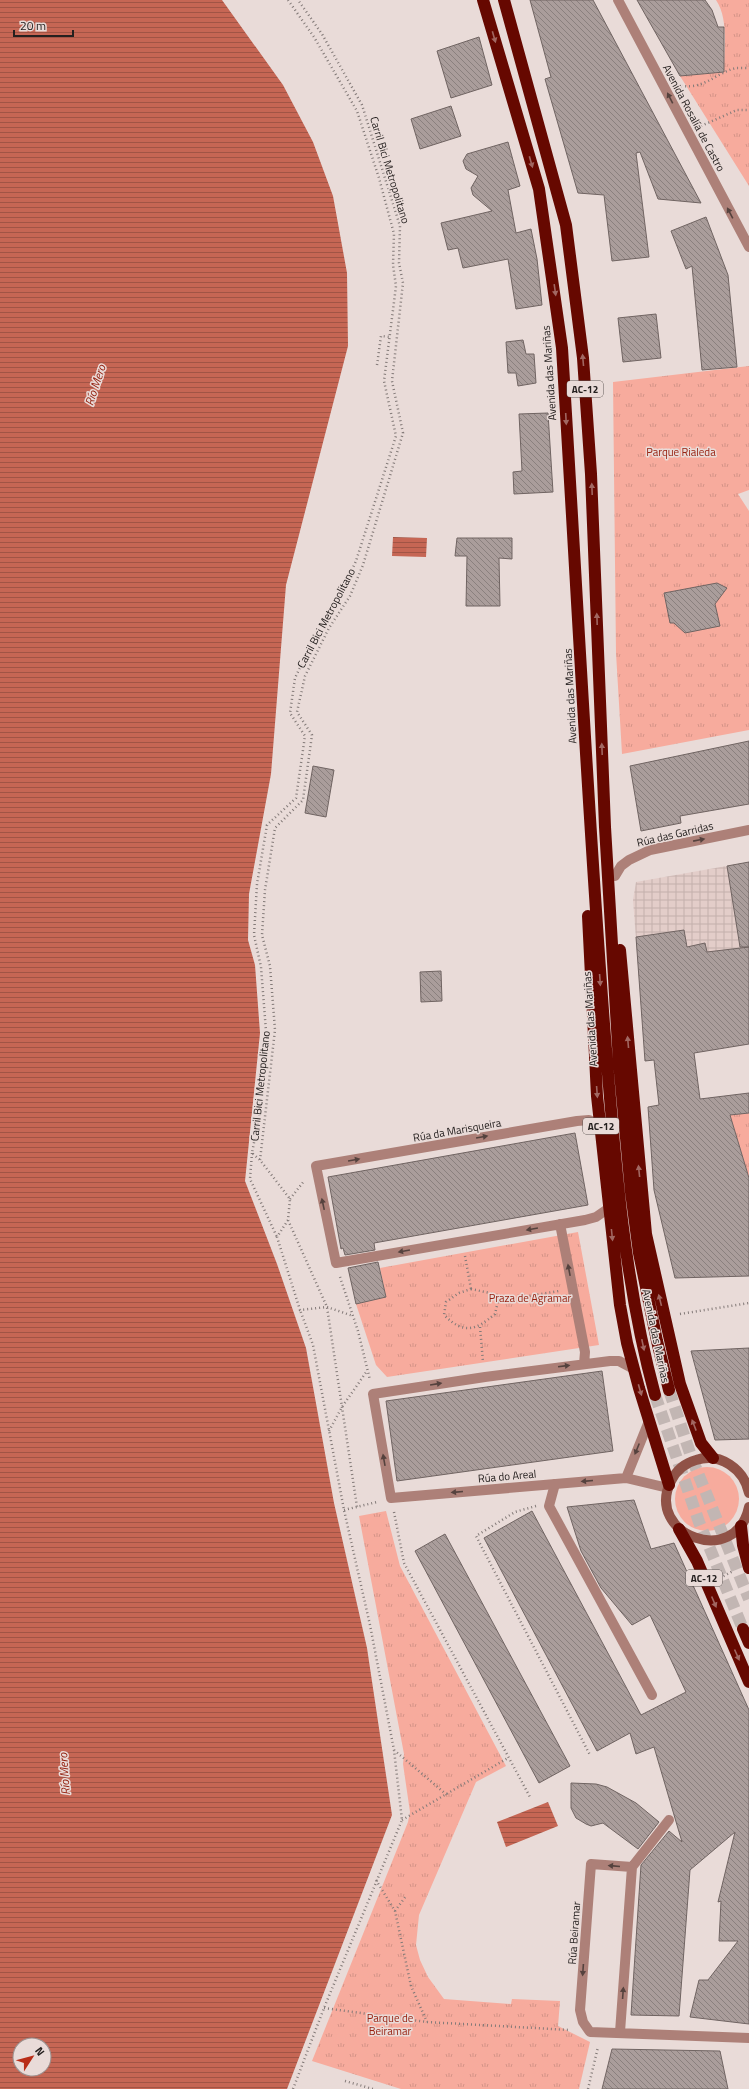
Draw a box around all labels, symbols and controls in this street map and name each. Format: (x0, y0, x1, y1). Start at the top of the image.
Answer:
scale bar (14, 12, 73, 38)
text: 20 m (20, 16, 46, 35)
one-way arrow (491, 32, 497, 44)
street label: Avenida Rosalía de Castro (659, 62, 729, 174)
one-way arrow (666, 92, 673, 104)
street label: Carril Bici Metropolitano (366, 115, 414, 226)
one-way arrow (528, 156, 534, 168)
one-way arrow (727, 207, 733, 219)
one-way arrow (552, 284, 558, 296)
street label: Avenida das Mariñas (538, 325, 560, 421)
one-way arrow (580, 353, 586, 366)
water label: Río Mero (79, 361, 111, 408)
road number: AC-12 (567, 381, 603, 397)
one-way arrow (563, 413, 570, 425)
park label: Parque Rialeda (646, 444, 716, 460)
one-way arrow (589, 482, 595, 495)
street label: Carril Bici Metropolitano (293, 565, 359, 671)
one-way arrow (594, 612, 600, 625)
street label: Avenida das Mariñas (560, 648, 580, 744)
one-way arrow (599, 742, 605, 755)
street label: Rúa das Garridas (635, 817, 715, 851)
one-way arrow (693, 837, 705, 843)
street label: Avenida das Mariñas (579, 971, 601, 1067)
one-way arrow (597, 974, 603, 987)
street label: Carril Bici Metropolitano (246, 1030, 274, 1142)
one-way arrow (625, 1036, 632, 1048)
one-way arrow (593, 1086, 600, 1098)
street label: Rúa da Marisqueira (412, 1114, 503, 1146)
road number: AC-12 (583, 1118, 619, 1134)
one-way arrow (476, 1134, 488, 1140)
one-way arrow (348, 1157, 360, 1163)
one-way arrow (636, 1165, 643, 1177)
one-way arrow (320, 1197, 326, 1210)
one-way arrow (526, 1226, 538, 1232)
one-way arrow (608, 1229, 615, 1241)
one-way arrow (398, 1248, 410, 1254)
one-way arrow (565, 1264, 571, 1277)
street label: Avenida das Mariñas (638, 1288, 674, 1384)
park label: Praza de Agramar (489, 1290, 571, 1306)
one-way arrow (657, 1293, 663, 1305)
one-way arrow (640, 1339, 646, 1351)
one-way arrow (558, 1363, 571, 1370)
one-way arrow (430, 1381, 442, 1387)
one-way arrow (637, 1384, 643, 1396)
one-way arrow (690, 1419, 696, 1431)
one-way arrow (633, 1444, 639, 1456)
one-way arrow (381, 1454, 387, 1466)
street label: Rúa do Areal (477, 1465, 537, 1487)
one-way arrow (581, 1478, 593, 1484)
one-way arrow (451, 1489, 463, 1496)
road number: AC-12 (686, 1570, 722, 1586)
one-way arrow (711, 1596, 718, 1608)
one-way arrow (734, 1649, 740, 1661)
water label: Río Mero (53, 1751, 75, 1796)
one-way arrow (608, 1862, 620, 1869)
street label: Rúa Beiramar (564, 1901, 584, 1965)
one-way arrow (580, 1964, 587, 1976)
one-way arrow (620, 1987, 627, 2000)
park label: Parque de Beiramar (367, 2010, 414, 2039)
north arrow (12, 2037, 52, 2077)
text: N (31, 2043, 49, 2059)

